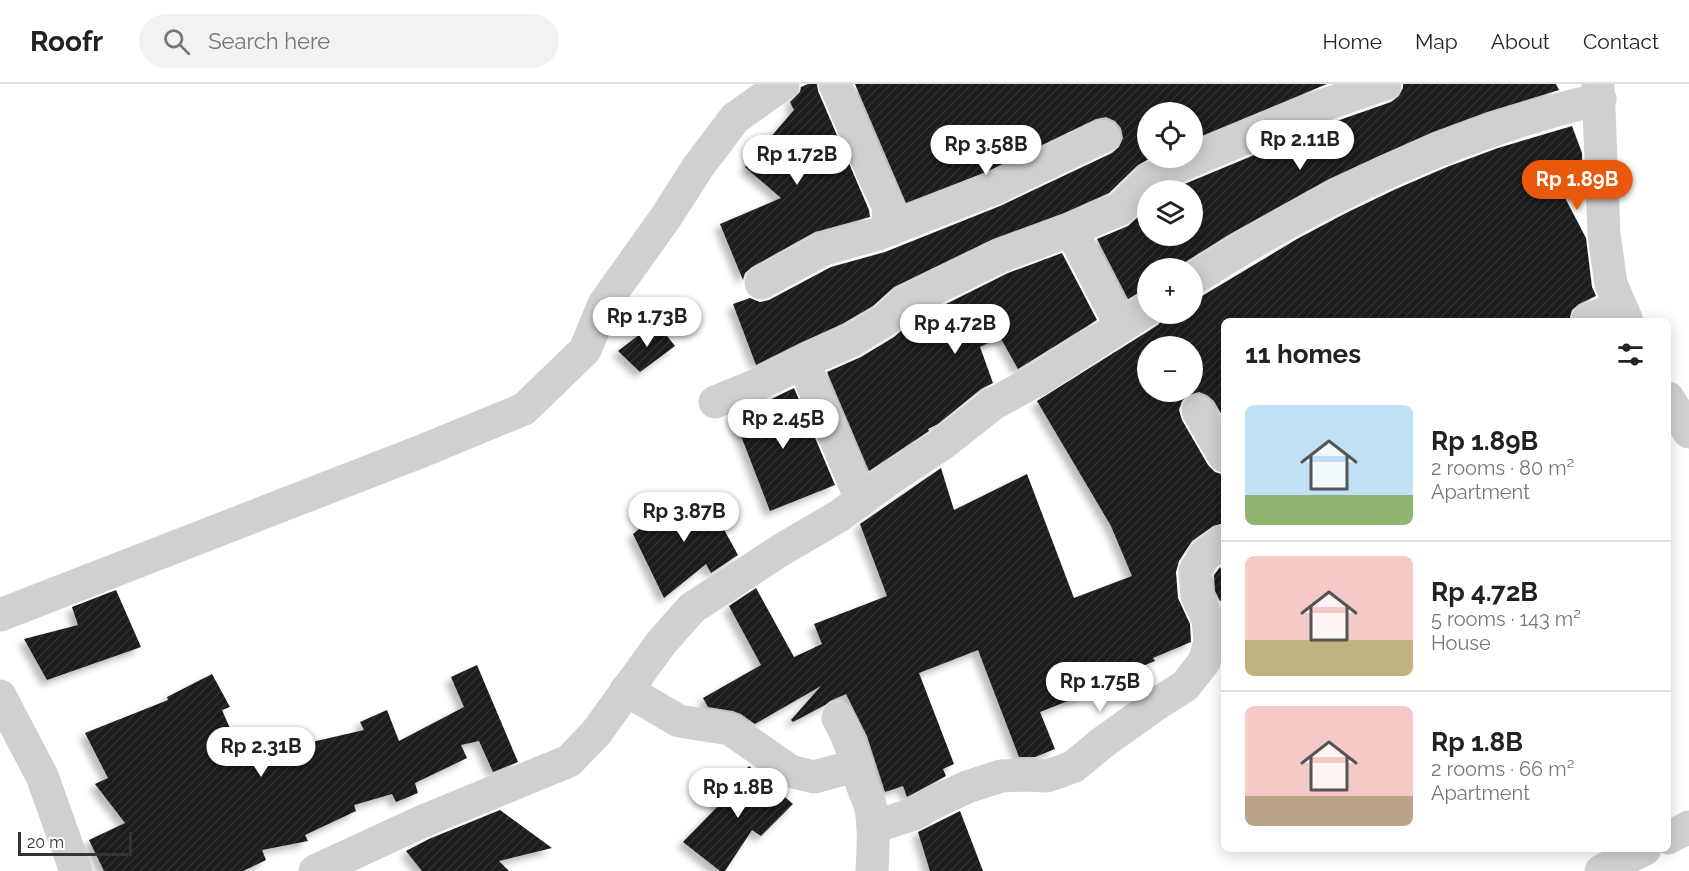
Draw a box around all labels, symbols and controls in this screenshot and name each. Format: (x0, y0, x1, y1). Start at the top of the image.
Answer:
search box (139, 14, 559, 68)
text: Roofr (30, 25, 103, 58)
icon: search (160, 25, 193, 58)
text: Search here (208, 28, 330, 54)
text: Home (1323, 29, 1382, 54)
text: Map (1415, 29, 1458, 54)
text: About (1491, 29, 1550, 54)
text: Contact (1583, 29, 1659, 54)
map controls (1137, 102, 1203, 402)
button: locate (1137, 102, 1203, 168)
pin: Rp 2.11B (1238, 120, 1362, 171)
pin: Rp 3.58B (924, 125, 1048, 176)
text: Rp 2.11B (1260, 127, 1340, 151)
text: Rp 3.58B (944, 132, 1028, 156)
pin: Rp 1.72B (735, 135, 859, 186)
text: Rp 1.72B (757, 142, 837, 166)
pin: Rp 1.89B (1515, 160, 1639, 211)
text: Rp 1.89B (1536, 167, 1618, 191)
button: layers (1137, 180, 1203, 246)
button: + (1137, 258, 1203, 324)
pin: Rp 1.73B (585, 297, 709, 348)
text: Rp 1.73B (607, 304, 687, 328)
pin: Rp 4.72B (893, 304, 1017, 355)
text: Rp 4.72B (914, 311, 996, 335)
button: − (1137, 336, 1203, 402)
icon: filters (1614, 338, 1647, 371)
text: 11 homes (1245, 339, 1361, 369)
pin: Rp 2.45B (721, 399, 845, 450)
text: Rp 2.45B (742, 406, 824, 430)
text: Rp 1.89B (1431, 426, 1538, 456)
icon: home (1293, 429, 1365, 501)
text: 2 rooms · 80 m² (1431, 456, 1574, 480)
text: Apartment (1431, 480, 1530, 504)
pin: Rp 3.87B (622, 492, 746, 543)
text: Rp 3.87B (642, 499, 726, 523)
text: Rp 4.72B (1431, 577, 1538, 607)
icon: home (1293, 580, 1365, 652)
text: 5 rooms · 143 m² (1431, 607, 1581, 631)
text: House (1431, 631, 1491, 655)
pin: Rp 1.75B (1038, 662, 1162, 713)
text: Rp 1.75B (1060, 669, 1140, 693)
pin: Rp 2.31B (199, 727, 323, 778)
text: Rp 1.8B (1431, 727, 1523, 757)
icon: home (1293, 730, 1365, 802)
text: Rp 2.31B (220, 734, 302, 758)
text: 2 rooms · 66 m² (1431, 757, 1574, 781)
pin: Rp 1.8B (683, 768, 793, 819)
text: Rp 1.8B (703, 775, 773, 799)
text: Apartment (1431, 781, 1530, 805)
scale bar (18, 829, 132, 856)
text: 20 m (27, 833, 64, 852)

